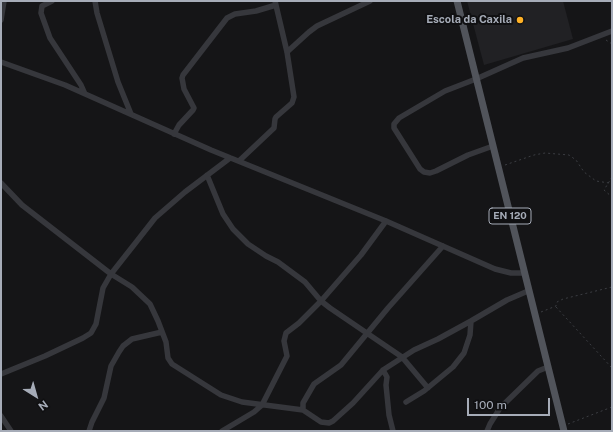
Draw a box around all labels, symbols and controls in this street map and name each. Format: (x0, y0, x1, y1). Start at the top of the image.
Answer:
place label: Escola da Caxila (426, 13, 512, 27)
marker: Escola da Caxila (515, 15, 525, 25)
road number: EN 120 (489, 208, 531, 224)
north arrow (16, 376, 56, 416)
scale bar (469, 390, 552, 416)
text: N (36, 398, 50, 413)
text: 100 m (474, 398, 507, 412)

